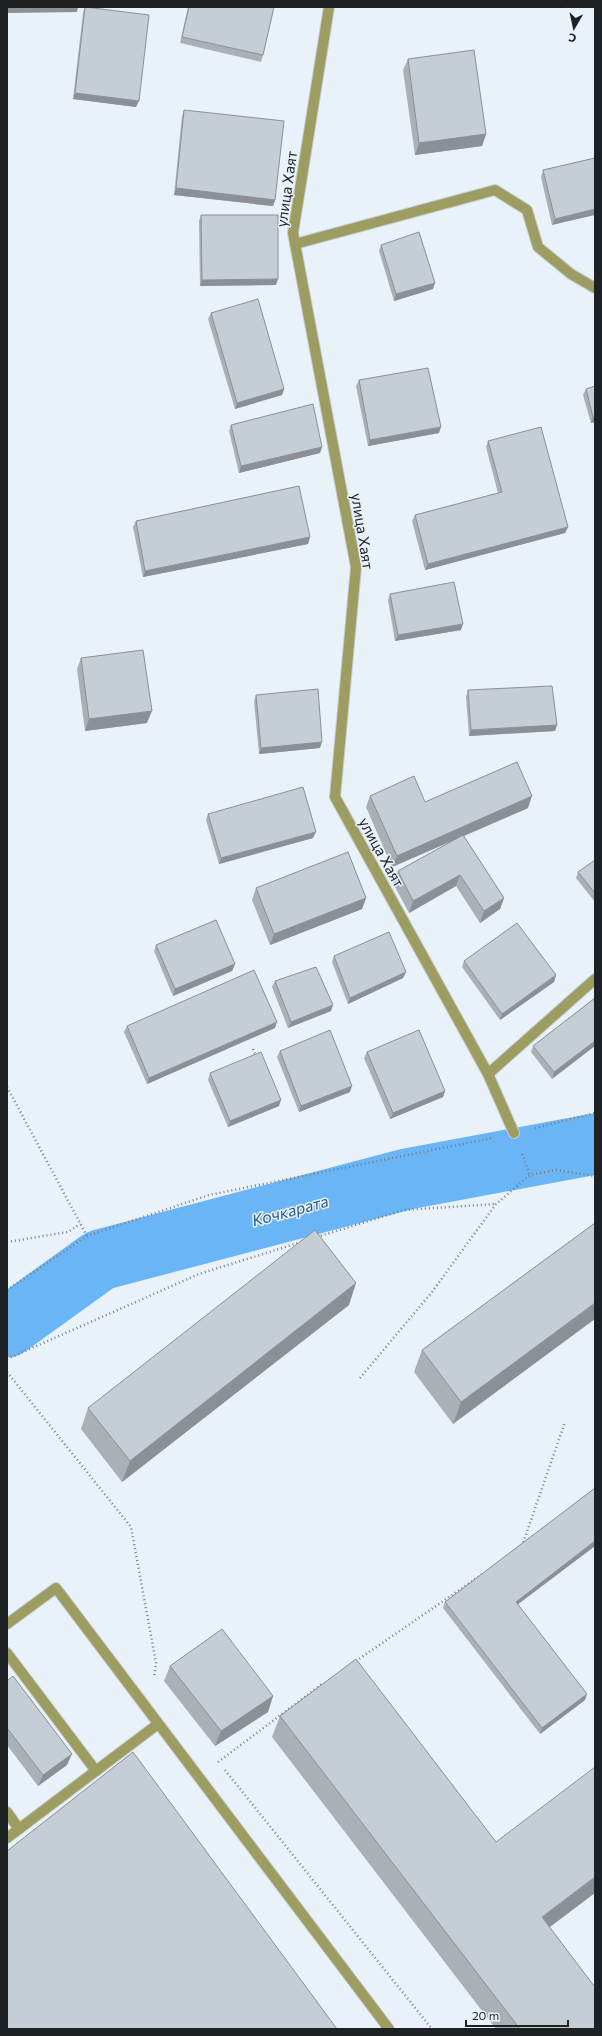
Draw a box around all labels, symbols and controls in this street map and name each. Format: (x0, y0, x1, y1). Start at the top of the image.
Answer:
north arrow (554, 8, 594, 48)
text: С (567, 31, 577, 45)
street label: улица Хаят (272, 150, 300, 228)
street label: улица Хаят (348, 492, 378, 570)
street label: улица Хаят (356, 814, 408, 890)
water label: Кочкарата (250, 1191, 330, 1229)
scale bar (466, 2002, 568, 2028)
text: 20 m (472, 2008, 499, 2022)

